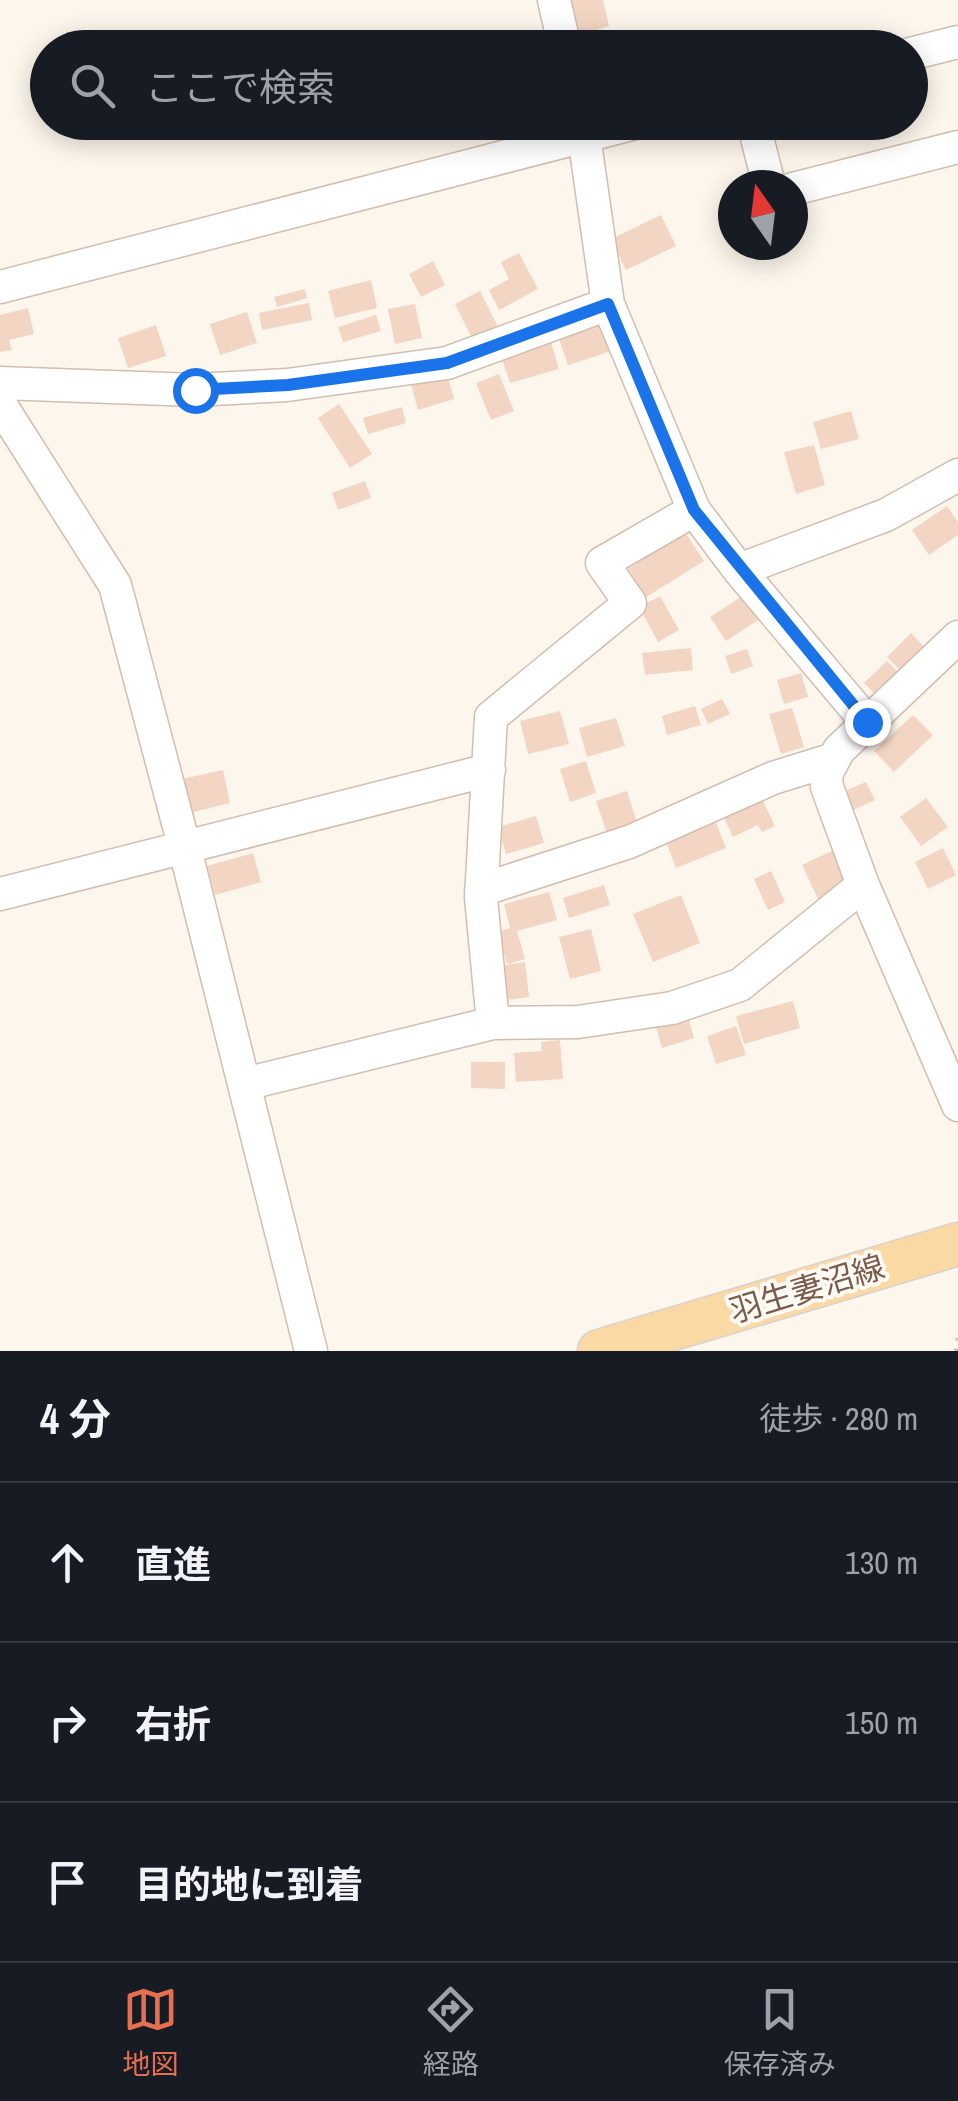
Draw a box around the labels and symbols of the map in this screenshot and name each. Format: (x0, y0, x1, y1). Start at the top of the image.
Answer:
north arrow (718, 170, 808, 260)
route start (173, 368, 219, 414)
route end (845, 700, 891, 746)
street label: 羽生妻沼線 (724, 1245, 890, 1332)

